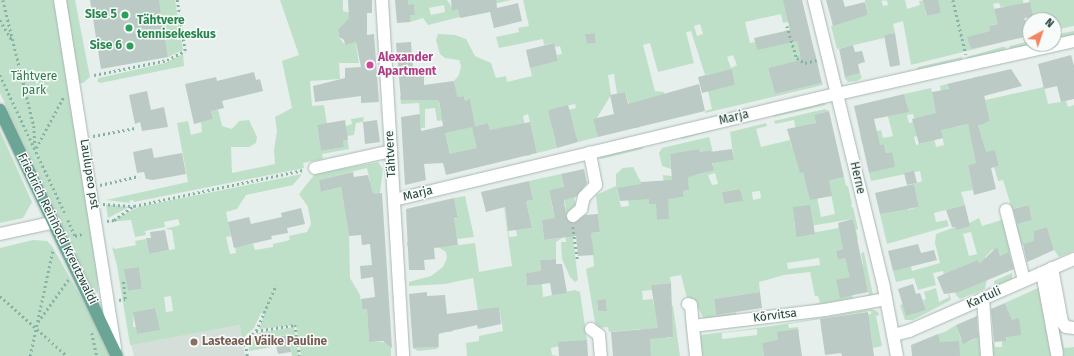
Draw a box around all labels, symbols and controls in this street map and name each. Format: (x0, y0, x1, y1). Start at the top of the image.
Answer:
place label: SIse 5 (85, 8, 117, 22)
marker: SIse 5 (120, 10, 130, 20)
north arrow (1022, 12, 1062, 52)
place label: Tähtvere tennisekeskus (137, 14, 216, 42)
text: N (1042, 16, 1056, 31)
marker: Tähtvere tennisekeskus (124, 23, 134, 33)
place label: Sise 6 (90, 39, 122, 53)
marker: Sise 6 (125, 41, 135, 51)
place label: Alexander Apartment (378, 51, 436, 79)
marker: Alexander Apartment (365, 60, 375, 70)
park label: Tähtvere park (11, 70, 57, 98)
street label: Marja (718, 107, 750, 129)
street label: Tähtvere (383, 130, 399, 178)
street label: Laulupeo pst (76, 138, 102, 210)
street label: Friedrich Reinhold Kreutzwaldi (14, 151, 100, 307)
street label: Herne (846, 160, 868, 196)
street label: Marja (402, 183, 434, 205)
street label: Kartuli (964, 284, 1004, 312)
street label: Kõrvitsa (752, 306, 798, 326)
place label: Lasteaed Väike Pauline (202, 335, 327, 349)
marker: Lasteaed Väike Pauline (189, 337, 199, 347)

